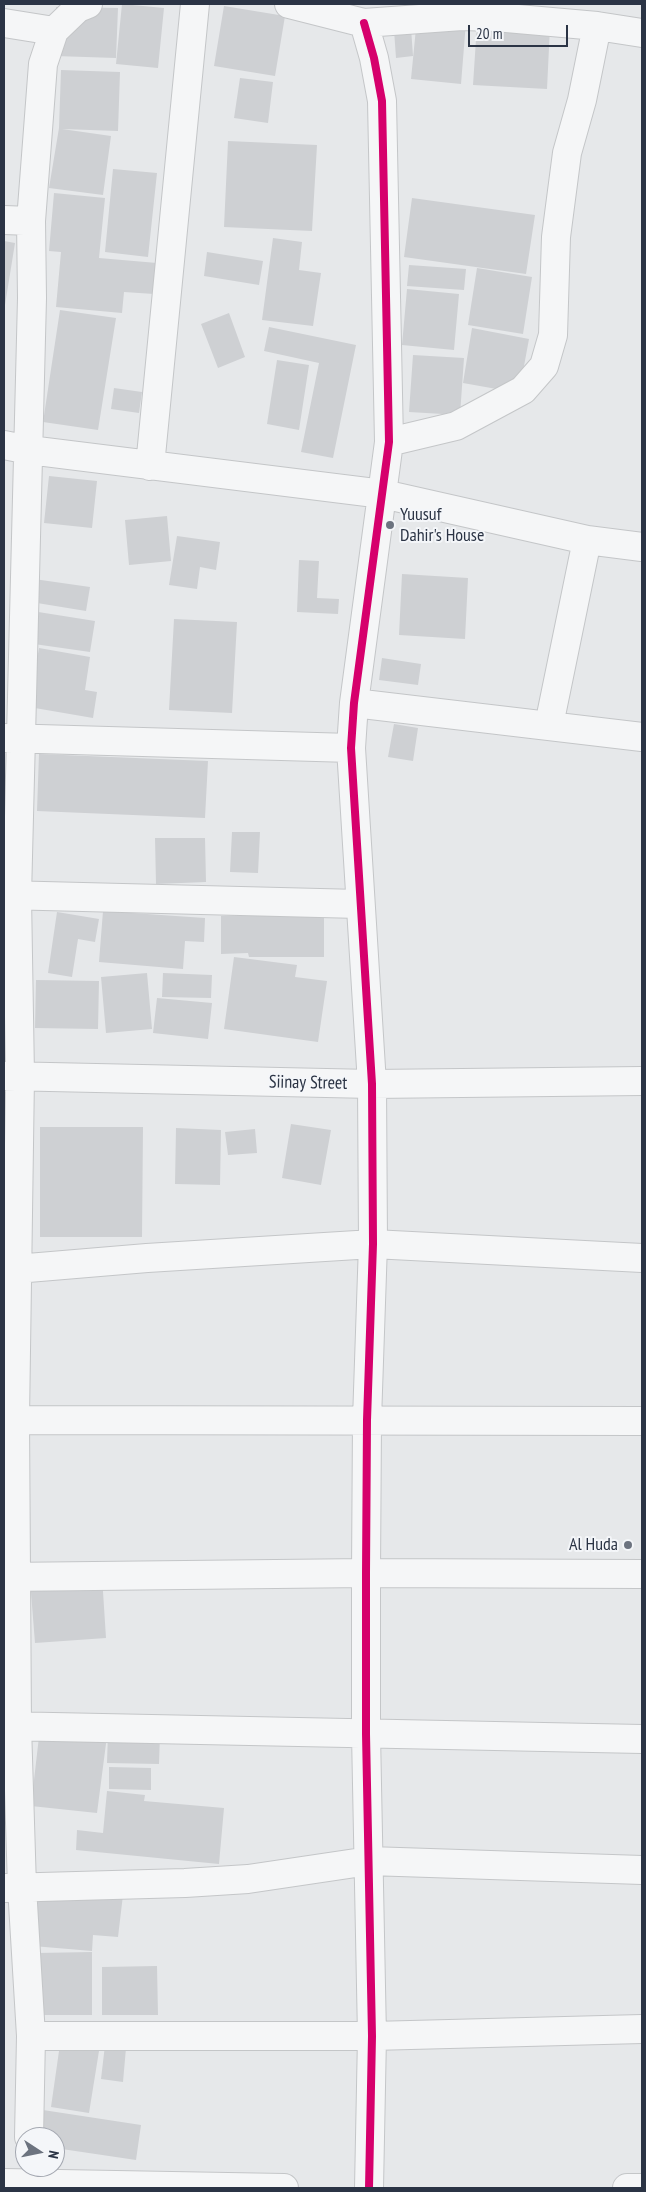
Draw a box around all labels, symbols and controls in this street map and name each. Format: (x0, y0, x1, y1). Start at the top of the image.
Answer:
scale bar (471, 15, 571, 47)
text: 20 m (476, 24, 502, 43)
place label: Yuusuf Dahir's House (400, 504, 484, 546)
marker: Yuusuf Dahir's House (384, 519, 396, 531)
street label: Siinay Street (269, 1072, 347, 1094)
place label: Al Huda (569, 1534, 618, 1556)
marker: Al Huda (622, 1539, 634, 1551)
north arrow (15, 2127, 65, 2177)
text: N (44, 2149, 63, 2160)

